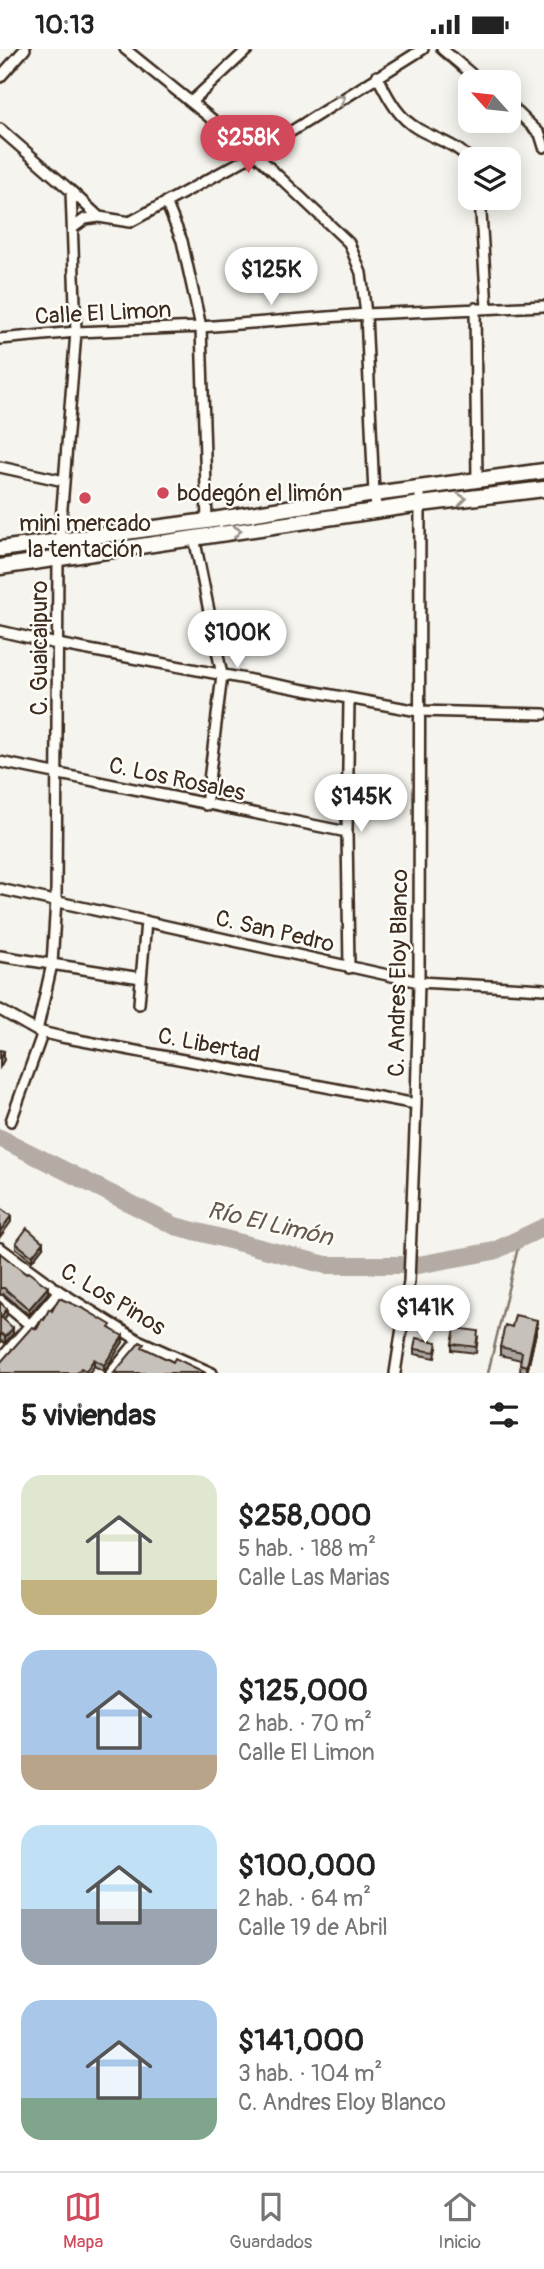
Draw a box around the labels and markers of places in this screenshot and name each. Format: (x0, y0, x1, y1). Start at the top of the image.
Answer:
pin: $258K (199, 115, 297, 175)
pin: $125K (222, 247, 320, 307)
place label: bodegón el limón (177, 479, 343, 508)
marker: bodegón el limón (155, 485, 171, 501)
marker: mini mercado la tentación (77, 490, 93, 506)
place label: mini mercado la tentación (19, 509, 151, 564)
pin: $100K (188, 611, 286, 670)
pin: $145K (312, 775, 410, 834)
pin: $141K (376, 1285, 474, 1345)

